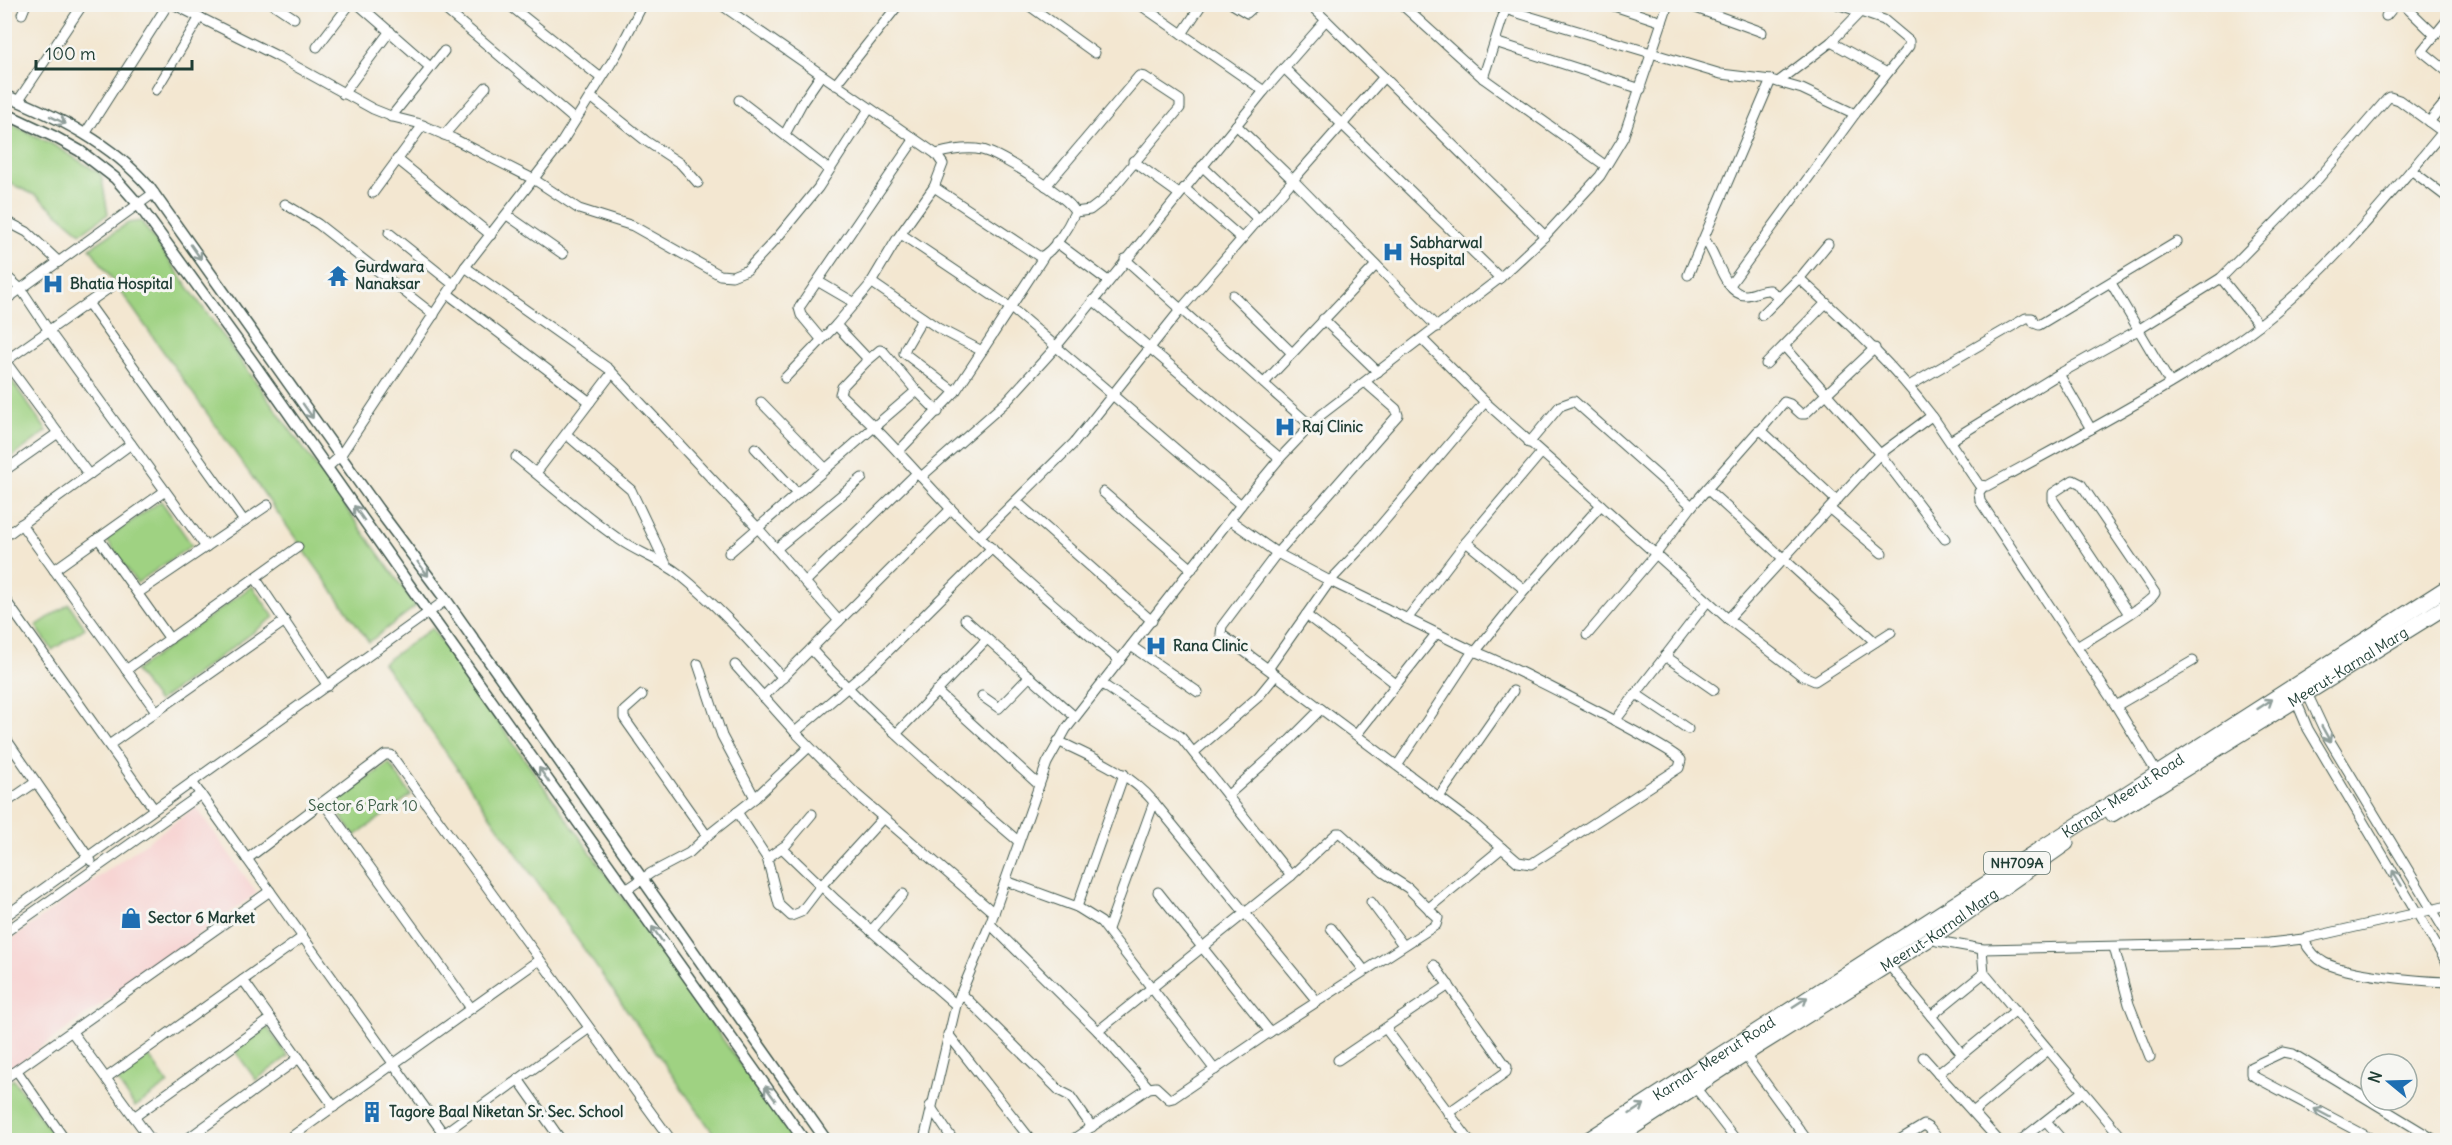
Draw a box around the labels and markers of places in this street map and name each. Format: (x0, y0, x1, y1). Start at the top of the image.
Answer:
place label: Sabharwal Hospital (1410, 233, 1482, 270)
hospital icon: Sabharwal Hospital (1381, 240, 1405, 264)
place label: Gurdwara Nanaksar (355, 257, 425, 293)
temple icon: Gurdwara Nanaksar (326, 264, 350, 288)
hospital icon: Bhatia Hospital (41, 272, 65, 296)
place label: Bhatia Hospital (70, 274, 173, 294)
hospital icon: Raj Clinic (1273, 415, 1297, 439)
place label: Raj Clinic (1302, 417, 1364, 436)
hospital icon: Rana Clinic (1144, 634, 1168, 658)
place label: Rana Clinic (1173, 636, 1248, 655)
shop icon: Sector 6 Market (119, 906, 143, 930)
place label: Sector 6 Market (148, 908, 256, 927)
building icon: Tagore Baal Niketan Sr. Sec. School (360, 1100, 384, 1124)
place label: Tagore Baal Niketan Sr. Sec. School (389, 1102, 623, 1122)

